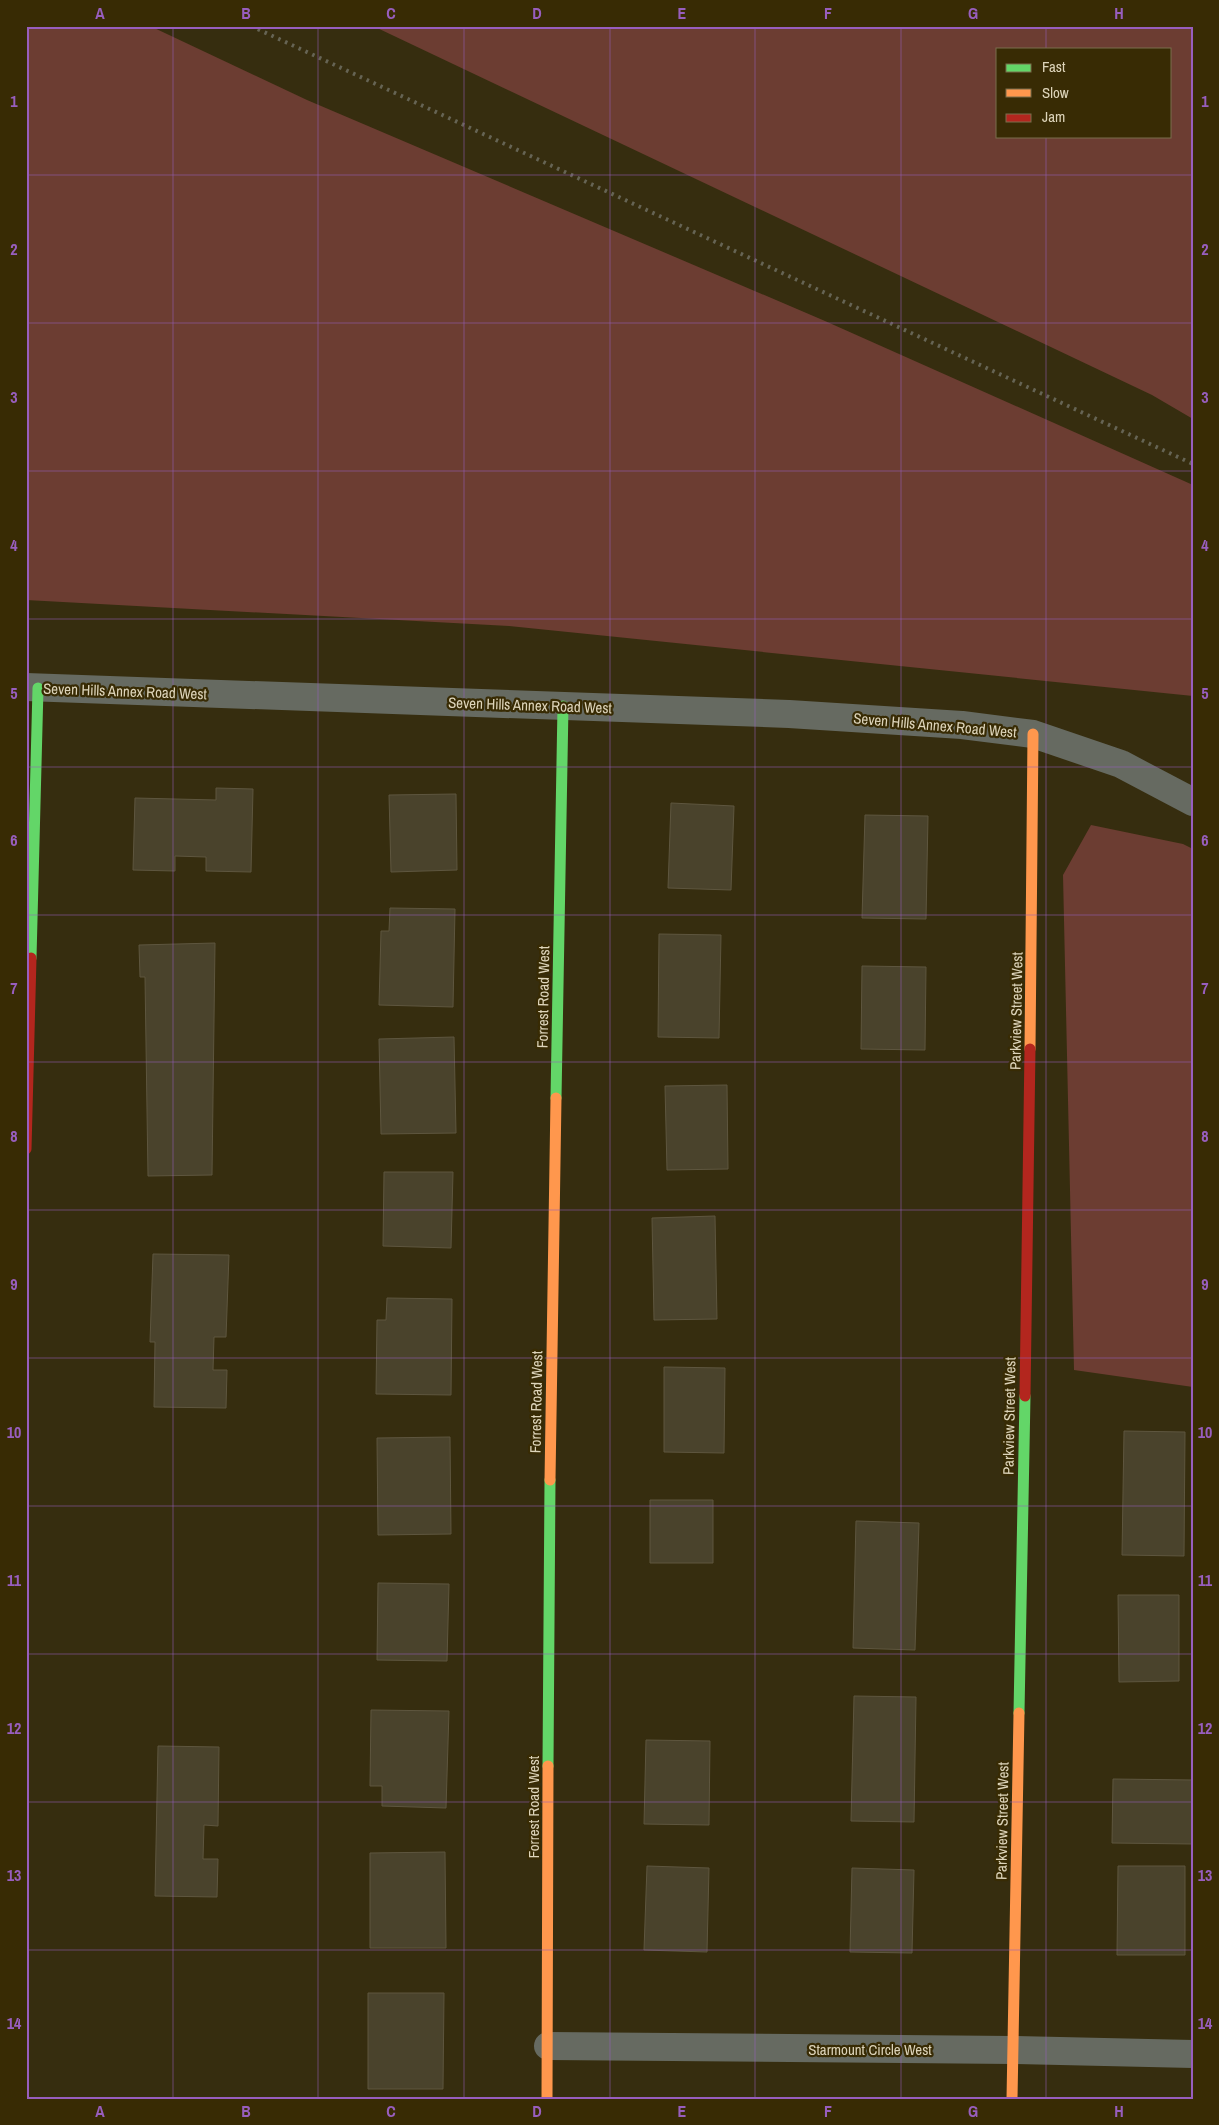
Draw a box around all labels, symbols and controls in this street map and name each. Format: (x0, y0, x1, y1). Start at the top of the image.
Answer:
text: A (95, 2, 105, 24)
text: B (241, 2, 251, 24)
text: C (386, 2, 396, 24)
text: D (532, 2, 542, 24)
text: E (678, 2, 687, 24)
text: F (824, 2, 832, 24)
text: G (968, 2, 978, 24)
text: H (1114, 2, 1124, 24)
legend (996, 48, 1172, 138)
text: Fast (1042, 56, 1066, 77)
text: Slow (1042, 82, 1069, 103)
text: 1 (10, 90, 18, 112)
text: 1 (1201, 90, 1209, 112)
text: Jam (1042, 106, 1065, 127)
text: 2 (10, 238, 18, 260)
text: 2 (1201, 238, 1209, 260)
text: 3 (10, 386, 18, 408)
text: 3 (1201, 386, 1209, 408)
text: 4 (10, 534, 18, 556)
text: 4 (1201, 534, 1209, 556)
street label: Seven Hills Annex Road West (43, 678, 208, 704)
text: 5 (10, 682, 18, 704)
text: 5 (1201, 682, 1209, 704)
street label: Seven Hills Annex Road West (448, 692, 613, 718)
street label: Seven Hills Annex Road West (852, 707, 1018, 743)
text: 6 (10, 829, 18, 851)
text: 6 (1201, 829, 1209, 851)
street label: Forrest Road West (532, 945, 554, 1048)
street label: Parkview Street West (1004, 951, 1028, 1070)
text: 7 (10, 977, 18, 999)
text: 7 (1201, 977, 1209, 999)
text: 8 (10, 1125, 18, 1147)
text: 8 (1201, 1125, 1209, 1147)
text: 9 (10, 1273, 18, 1295)
text: 9 (1201, 1273, 1209, 1295)
street label: Forrest Road West (525, 1350, 547, 1453)
street label: Parkview Street West (997, 1356, 1021, 1475)
text: 10 (7, 1421, 21, 1443)
text: 10 (1198, 1421, 1212, 1443)
text: 11 (7, 1569, 22, 1591)
text: 11 (1198, 1569, 1213, 1591)
text: 12 (7, 1717, 21, 1739)
text: 12 (1198, 1717, 1212, 1739)
street label: Forrest Road West (523, 1755, 544, 1858)
street label: Parkview Street West (990, 1761, 1014, 1880)
text: 13 (7, 1864, 21, 1886)
text: 13 (1198, 1864, 1212, 1886)
text: 14 (7, 2012, 22, 2034)
text: 14 (1198, 2012, 1213, 2034)
street label: Starmount Circle West (808, 2039, 932, 2060)
text: A (95, 2100, 105, 2122)
text: B (241, 2100, 251, 2122)
text: C (386, 2100, 396, 2122)
text: D (532, 2100, 542, 2122)
text: E (678, 2100, 687, 2122)
text: F (824, 2100, 832, 2122)
text: G (968, 2100, 978, 2122)
text: H (1114, 2100, 1124, 2122)

